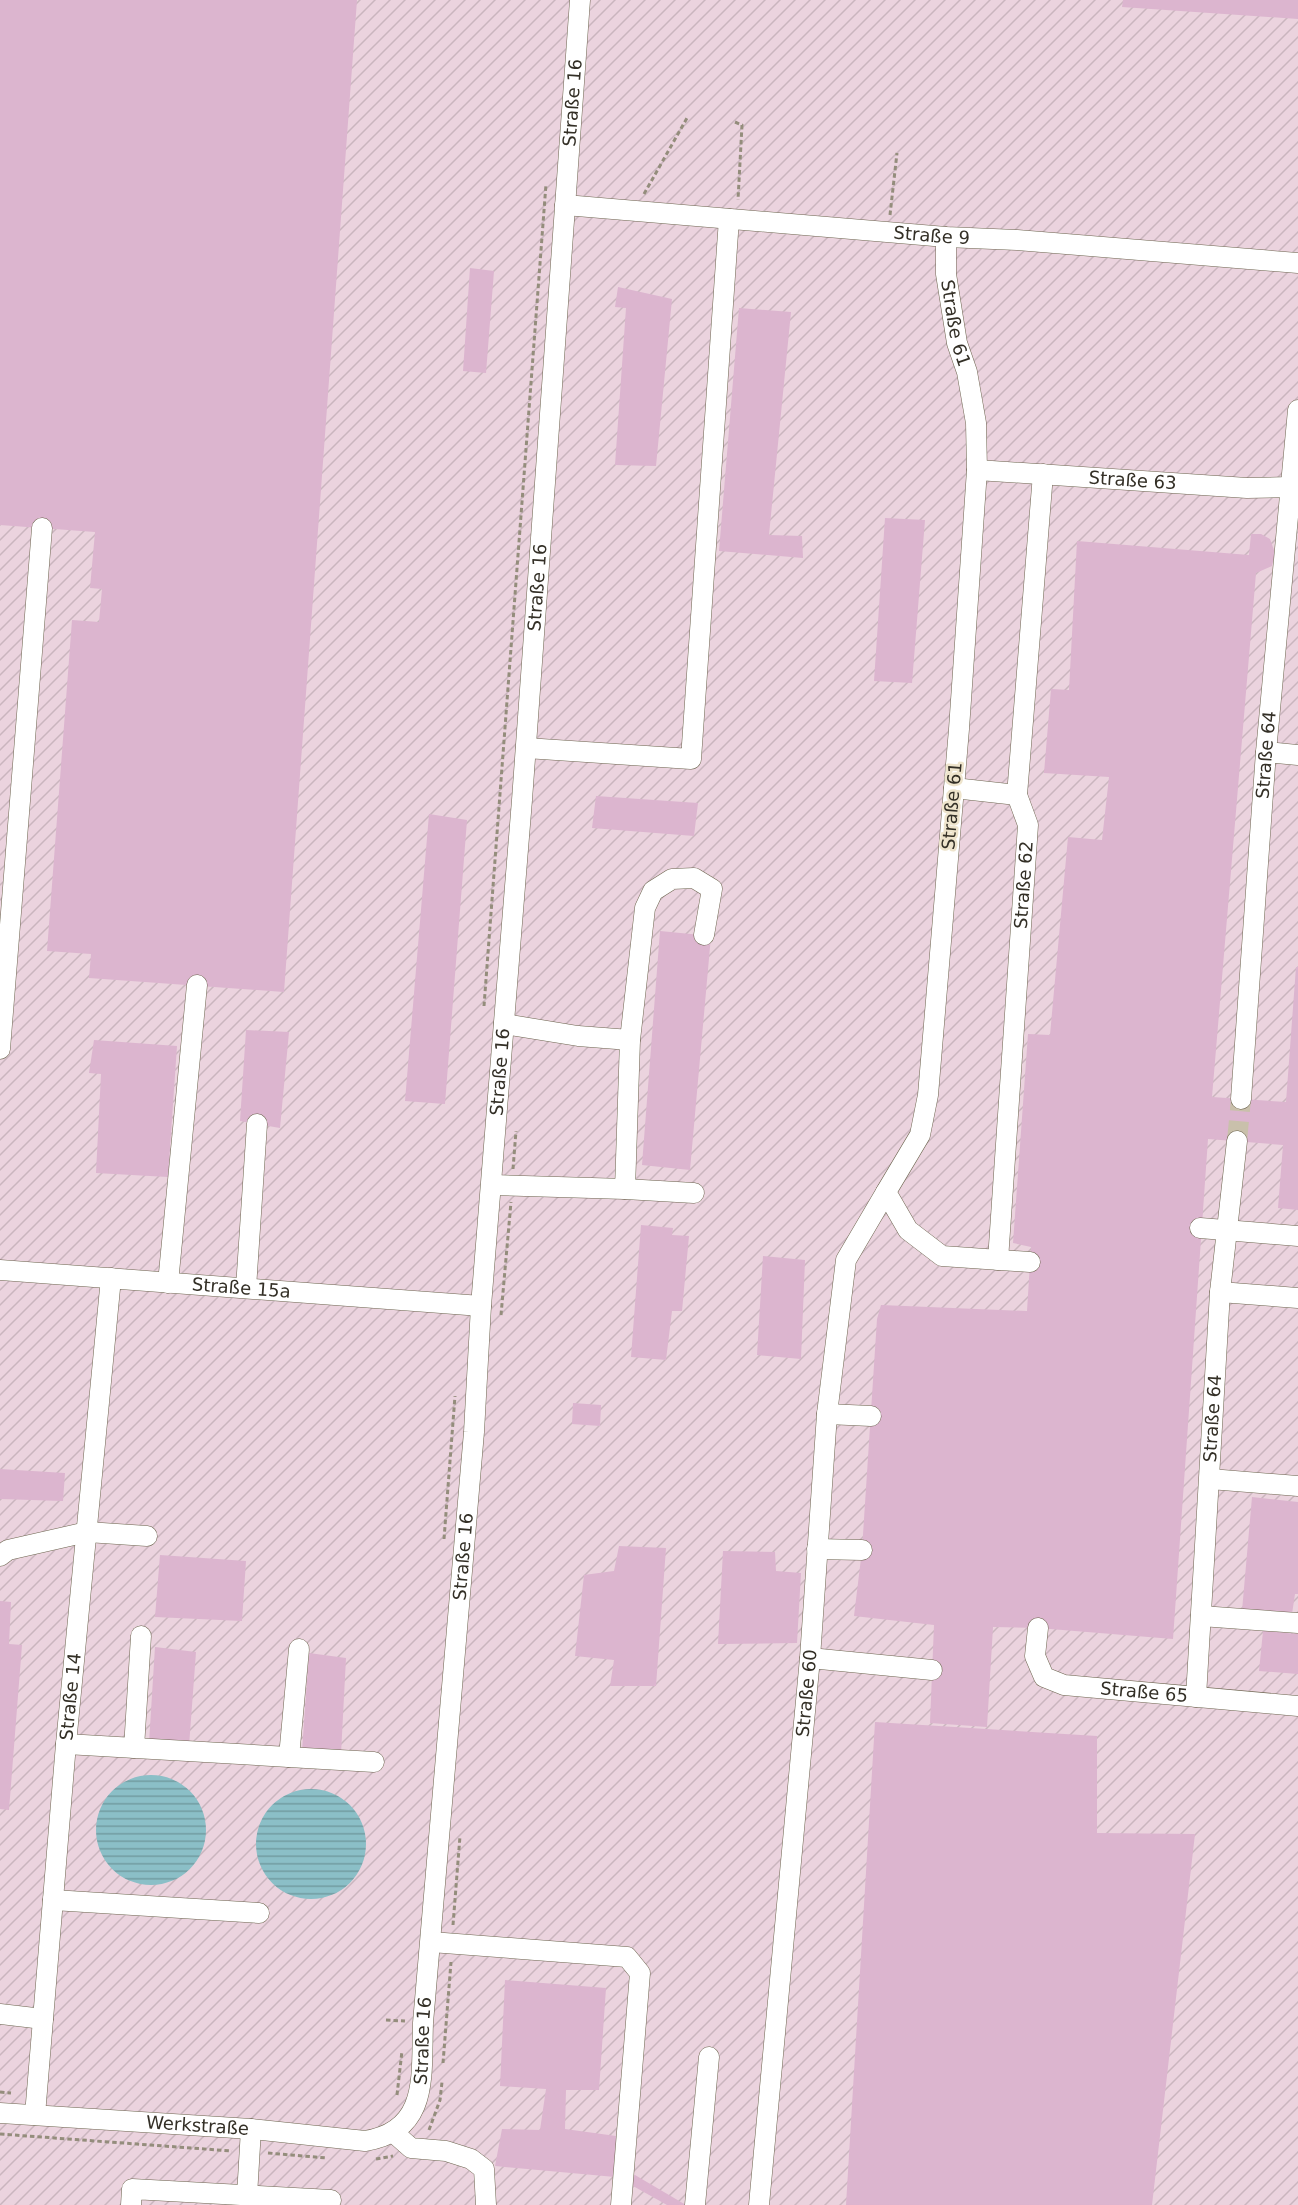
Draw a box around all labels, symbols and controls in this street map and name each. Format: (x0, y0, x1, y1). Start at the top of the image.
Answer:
street label: Straße 16 (558, 58, 586, 147)
street label: Straße 9 (893, 222, 970, 248)
street label: Straße 61 (937, 278, 975, 369)
street label: Straße 63 (1088, 466, 1177, 493)
street label: Straße 16 (523, 543, 551, 632)
street label: Straße 64 (1252, 710, 1280, 799)
street label: Straße 61 (937, 761, 966, 851)
street label: Straße 62 (1010, 840, 1037, 929)
street label: Straße 16 (485, 1027, 513, 1117)
street label: Straße 15a (191, 1273, 292, 1302)
street label: Straße 64 (1199, 1374, 1225, 1463)
street label: Straße 16 (449, 1512, 477, 1601)
street label: Straße 60 (792, 1649, 821, 1738)
street label: Straße 14 (55, 1652, 85, 1741)
street label: Straße 65 (1099, 1677, 1189, 1706)
street label: Straße 16 (409, 1996, 435, 2086)
street label: Werkstraße (146, 2111, 250, 2139)

